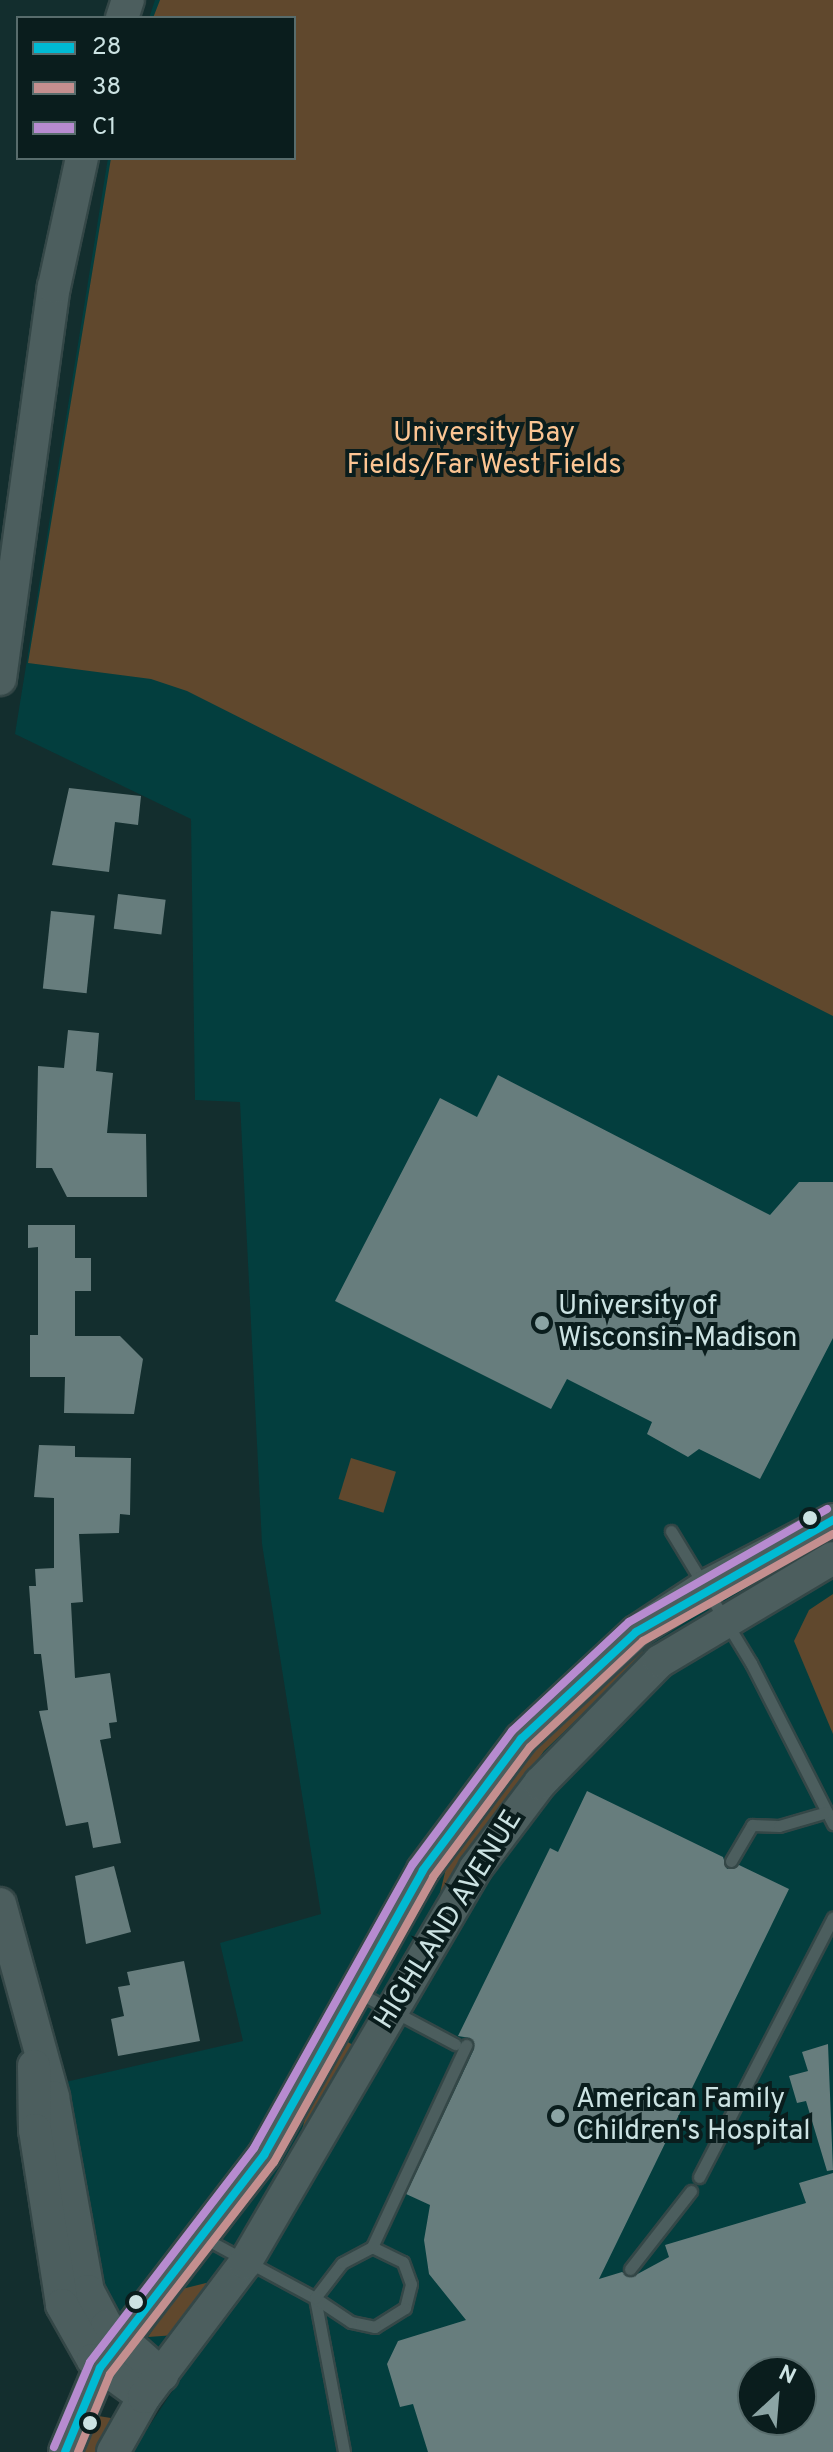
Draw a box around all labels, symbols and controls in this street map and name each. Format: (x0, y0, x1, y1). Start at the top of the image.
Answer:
legend (16, 16, 296, 160)
text: 28 (92, 33, 121, 63)
text: 38 (92, 73, 121, 103)
text: C1 (92, 113, 116, 143)
park label: University Bay Fields/Far West Fields (346, 417, 622, 483)
place label: University of Wisconsin-Madison (558, 1290, 798, 1356)
marker: University of Wisconsin-Madison (533, 1314, 551, 1332)
unlabelled marker (802, 1510, 818, 1526)
street label: HIGHLAND AVENUE (368, 1804, 530, 2036)
place label: American Family Children's Hospital (576, 2083, 810, 2149)
marker: American Family Children's Hospital (547, 2105, 569, 2127)
unlabelled marker (128, 2294, 144, 2310)
north arrow (737, 2356, 817, 2436)
text: N (774, 2360, 800, 2391)
unlabelled marker (82, 2415, 98, 2431)

